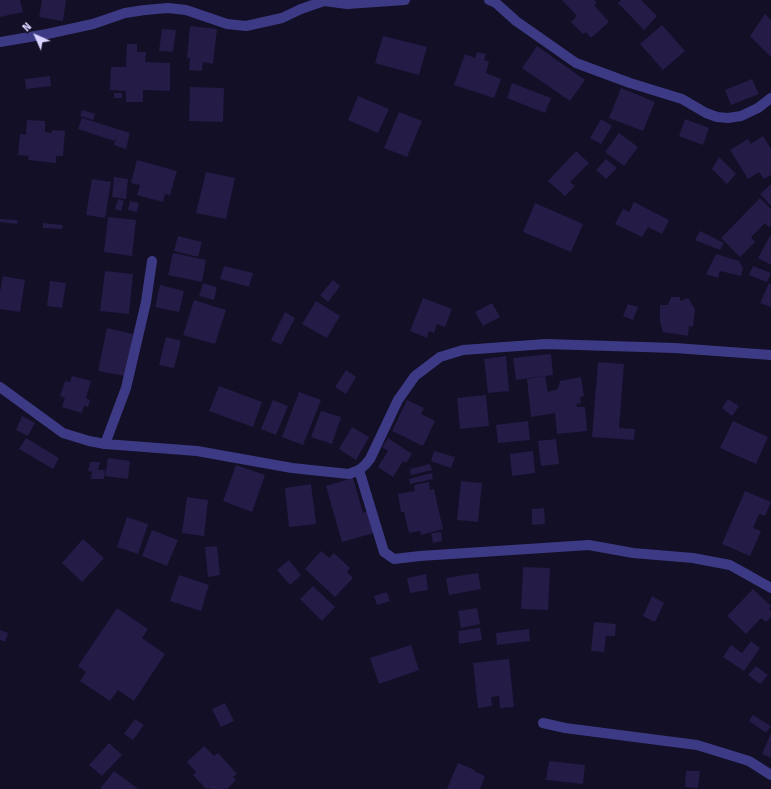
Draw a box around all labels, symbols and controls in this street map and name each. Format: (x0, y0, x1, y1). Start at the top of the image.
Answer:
north arrow (16, 16, 56, 56)
text: N (20, 20, 34, 34)

